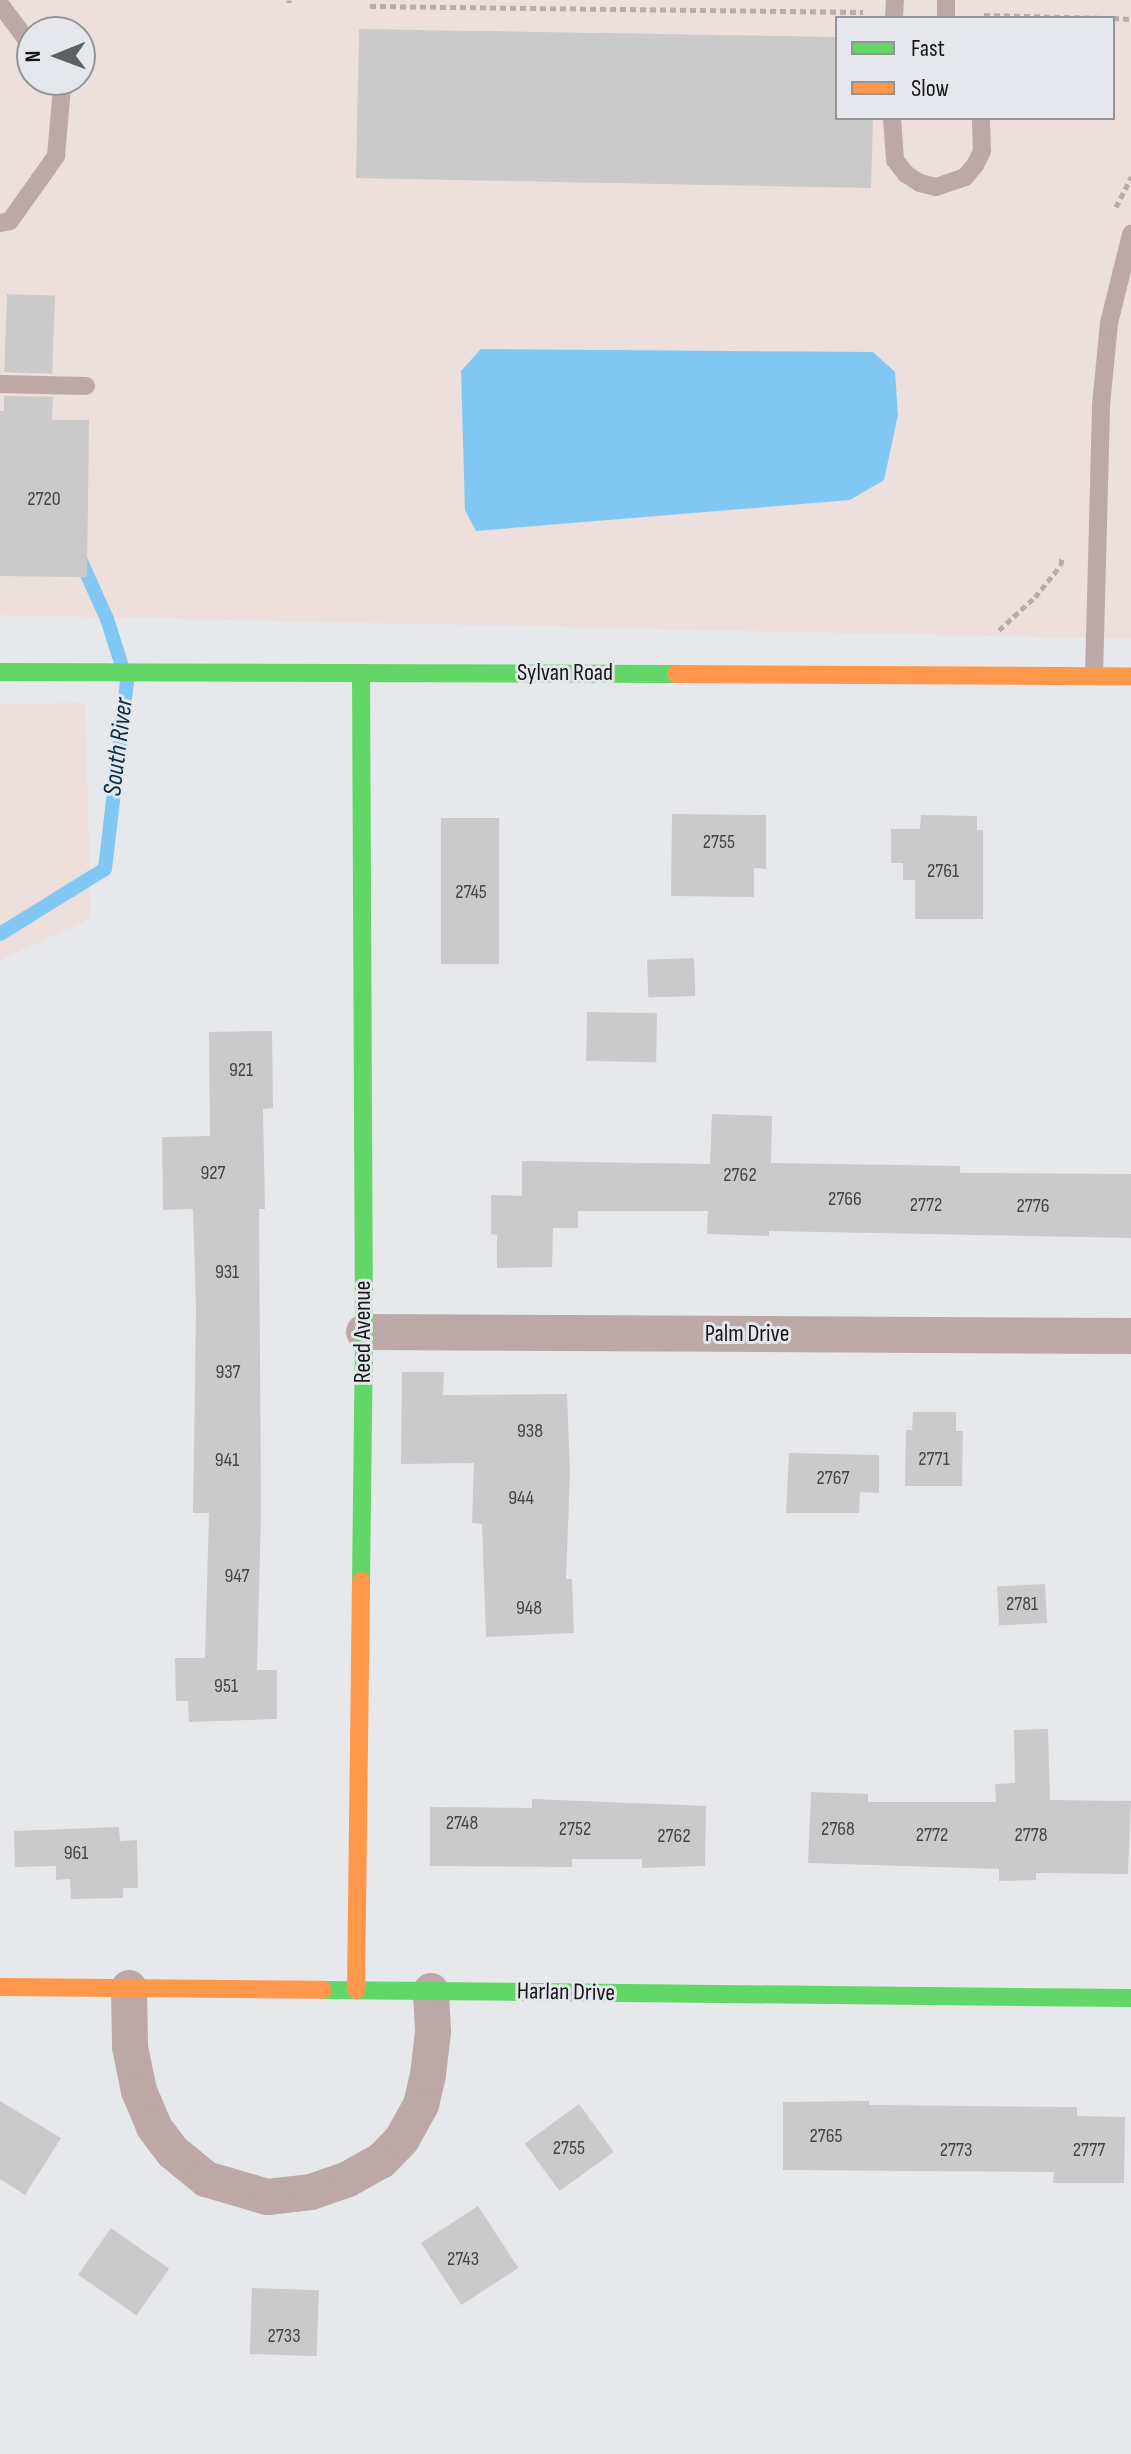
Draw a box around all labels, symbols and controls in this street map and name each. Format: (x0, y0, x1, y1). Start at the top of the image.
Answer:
north arrow (16, 16, 96, 96)
legend (835, 16, 1115, 120)
text: Fast (911, 34, 945, 63)
text: N (20, 50, 47, 63)
text: Slow (911, 74, 949, 103)
house number: 2720 (27, 487, 61, 511)
street label: Sylvan Road (517, 659, 613, 687)
water label: South River (98, 696, 140, 798)
house number: 2755 (703, 830, 735, 854)
house number: 2761 (927, 859, 959, 883)
house number: 2745 (455, 880, 487, 904)
house number: 921 (229, 1058, 253, 1082)
house number: 927 (200, 1161, 226, 1185)
house number: 2762 (723, 1163, 757, 1187)
house number: 2766 (828, 1187, 862, 1211)
house number: 2772 (910, 1193, 942, 1217)
house number: 2776 (1016, 1194, 1050, 1218)
house number: 931 (215, 1260, 239, 1284)
street label: Reed Avenue (349, 1281, 377, 1383)
street label: Palm Drive (705, 1320, 789, 1348)
house number: 937 (215, 1360, 241, 1384)
house number: 938 (517, 1419, 543, 1443)
house number: 2771 (918, 1447, 950, 1471)
house number: 941 (215, 1448, 239, 1472)
house number: 2767 (817, 1466, 849, 1490)
house number: 944 (508, 1486, 534, 1510)
house number: 947 (224, 1564, 250, 1588)
house number: 2781 (1006, 1592, 1038, 1616)
house number: 948 (516, 1596, 542, 1620)
house number: 951 (214, 1674, 238, 1698)
house number: 2748 (446, 1811, 478, 1835)
house number: 2752 (559, 1817, 591, 1841)
house number: 2768 (821, 1817, 855, 1841)
house number: 2772 (916, 1823, 948, 1847)
house number: 2778 (1015, 1823, 1047, 1847)
house number: 2762 (657, 1824, 691, 1848)
house number: 961 (64, 1841, 88, 1865)
street label: Harlan Drive (517, 1977, 615, 2007)
house number: 2765 (809, 2124, 843, 2148)
house number: 2755 (553, 2136, 585, 2160)
house number: 2773 (940, 2138, 972, 2162)
house number: 2777 (1073, 2138, 1105, 2162)
house number: 2743 (447, 2247, 479, 2271)
house number: 2733 (267, 2324, 301, 2348)

